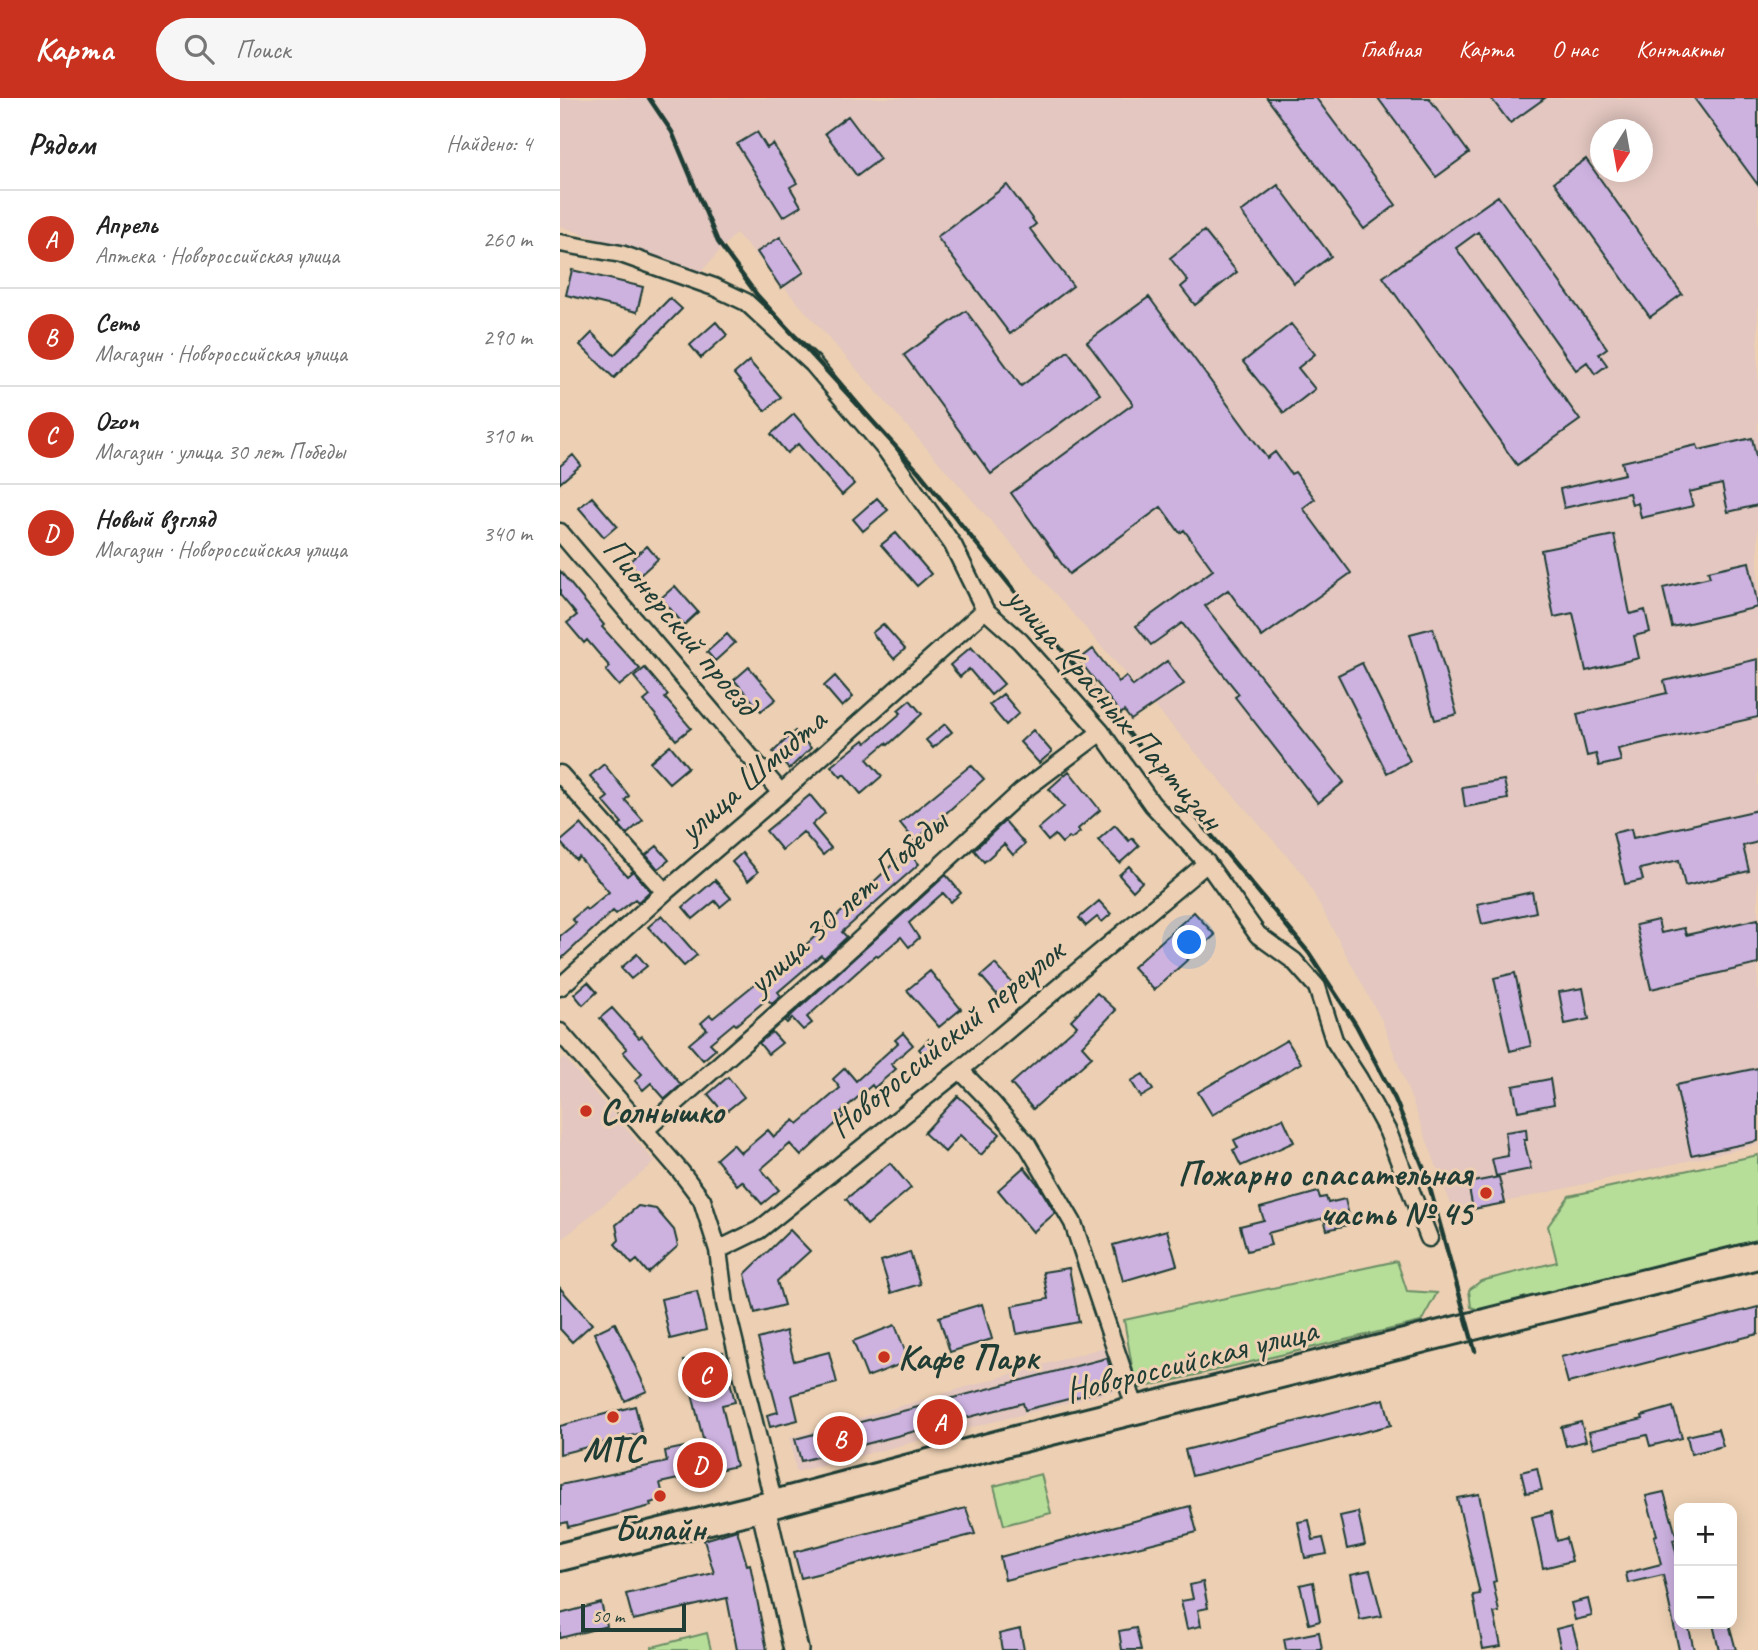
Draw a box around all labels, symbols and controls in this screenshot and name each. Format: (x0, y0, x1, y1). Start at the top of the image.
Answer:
search box (156, 18, 646, 81)
text: Карта (35, 28, 114, 70)
icon: search (180, 30, 218, 68)
text: Поиск (236, 33, 290, 66)
text: Главная (1360, 34, 1421, 64)
text: Карта (1459, 34, 1513, 64)
text: О нас (1551, 34, 1598, 64)
text: Контакты (1636, 34, 1723, 64)
north arrow (1590, 119, 1653, 182)
text: Рядом (28, 125, 95, 163)
text: Найдено: 4 (446, 129, 532, 158)
text: Апрель (95, 208, 158, 241)
text: A (45, 225, 57, 254)
text: 260 m (483, 225, 532, 254)
text: Аптека · Новороссийская улица (95, 241, 339, 270)
text: Сеть (95, 306, 139, 339)
text: B (45, 323, 57, 352)
text: 290 m (483, 323, 532, 352)
text: Магазин · Новороссийская улица (95, 339, 347, 368)
text: Ozon (95, 404, 138, 437)
text: C (46, 421, 56, 450)
text: 310 m (483, 421, 532, 450)
text: Магазин · улица 30 лет Победы (95, 437, 345, 466)
text: Новый взгляд (95, 502, 215, 535)
text: D (44, 519, 58, 548)
text: 340 m (483, 519, 532, 548)
street label: Пионерский проезд (593, 527, 771, 728)
text: Магазин · Новороссийская улица (95, 535, 347, 564)
street label: улица Красных Партизан (995, 575, 1235, 841)
street label: улица Шмидта (667, 697, 837, 853)
street label: улица 30 лет Победы (736, 798, 959, 1005)
your location (1172, 925, 1206, 959)
street label: Новороссийский переулок (819, 927, 1076, 1147)
place label: Солнышко (600, 1089, 726, 1134)
marker: Солнышко (578, 1103, 594, 1119)
place label: Пожарно спасательная часть № 45 (1178, 1151, 1475, 1236)
marker: Пожарно спасательная часть № 45 (1478, 1185, 1494, 1201)
street label: Новороссийская улица (1060, 1307, 1323, 1413)
place label: Кафе Парк (898, 1335, 1042, 1380)
pin: C (682, 1349, 728, 1401)
marker: Кафе Парк (876, 1349, 892, 1365)
pin: A (917, 1396, 963, 1448)
marker: МТС (605, 1409, 621, 1425)
pin: B (817, 1413, 863, 1465)
place label: МТС (583, 1427, 647, 1472)
pin: D (677, 1439, 723, 1491)
marker: Билайн (652, 1488, 668, 1504)
map controls (1674, 1503, 1737, 1629)
button: + (1674, 1503, 1737, 1566)
place label: Билайн (614, 1506, 708, 1551)
button: − (1674, 1566, 1737, 1629)
scale bar (581, 1601, 686, 1633)
text: 50 m (592, 1604, 624, 1628)

